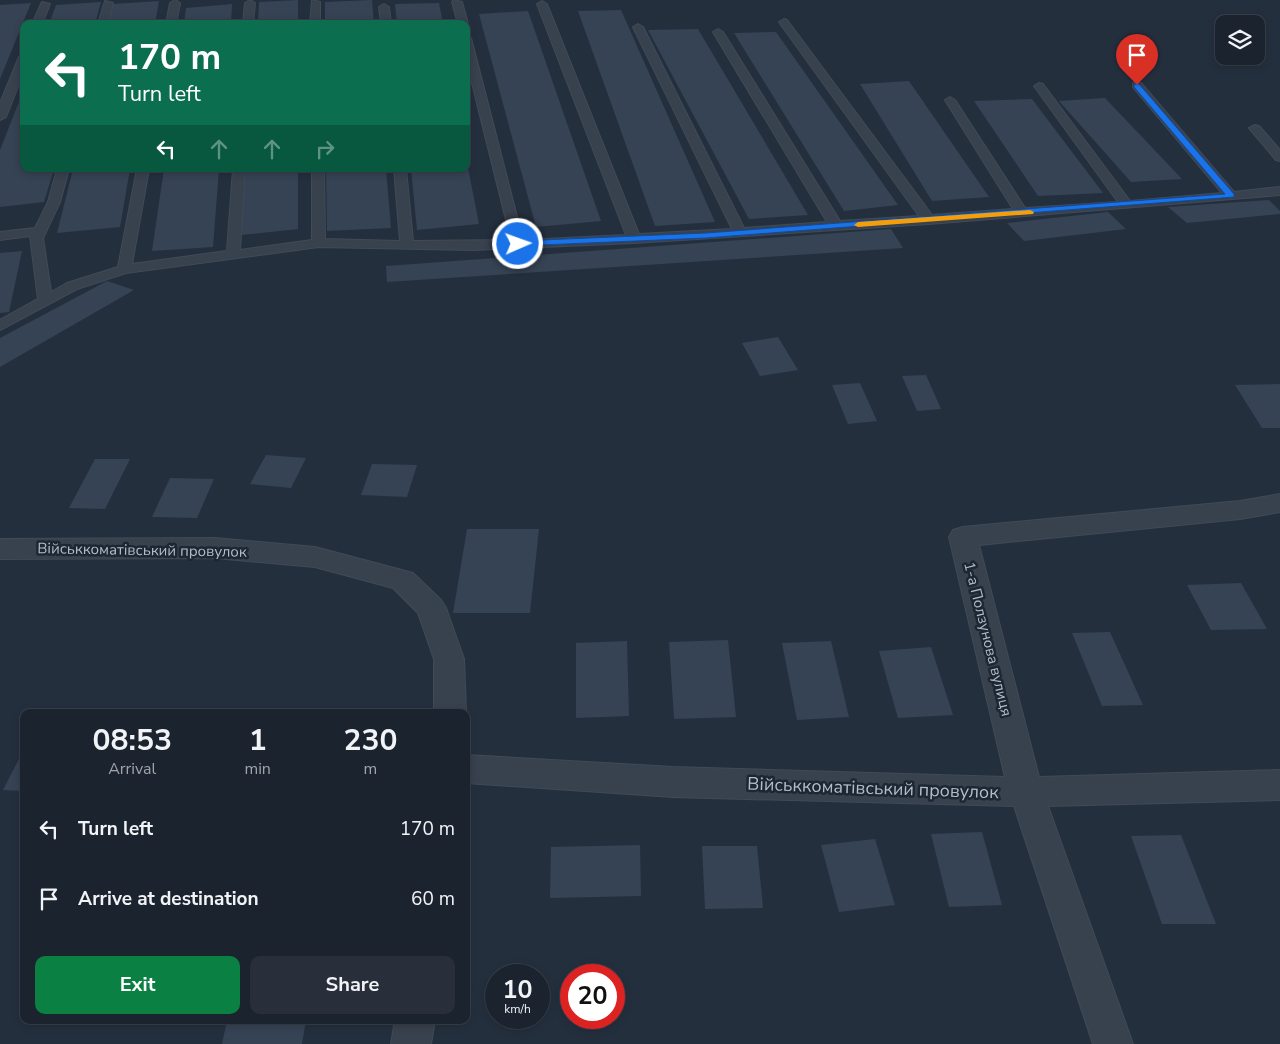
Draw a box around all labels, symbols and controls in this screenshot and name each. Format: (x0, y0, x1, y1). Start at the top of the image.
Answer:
map controls (1215, 15, 1265, 65)
button: layers (1215, 15, 1265, 65)
text: 170 m (118, 34, 221, 81)
pin (1116, 34, 1158, 85)
icon: left (35, 40, 100, 105)
icon: arrive (1123, 41, 1151, 69)
text: Turn left (118, 79, 201, 109)
icon: left (152, 135, 180, 163)
icon: ahead (205, 135, 233, 163)
icon: ahead (258, 135, 286, 163)
icon: right (311, 135, 339, 163)
position arrow (491, 217, 543, 269)
street label: Військкоматівський провулок (37, 538, 247, 562)
street label: 1-а Ползунова вулиця (959, 560, 1017, 718)
text: 08:53 (93, 720, 172, 761)
text: 1 (249, 720, 267, 761)
text: 230 (343, 720, 397, 761)
text: Arrival (108, 758, 156, 780)
text: min (244, 758, 271, 780)
text: m (364, 758, 377, 780)
street label: Військкоматівський провулок (747, 772, 1000, 804)
icon: left (35, 815, 63, 843)
text: Turn left (78, 816, 153, 842)
text: 170 m (400, 816, 455, 842)
icon: arrive (35, 885, 63, 913)
text: Arrive at destination (78, 886, 259, 912)
text: 60 m (411, 886, 455, 912)
button: Exit (35, 956, 240, 1014)
button: Share (250, 956, 455, 1014)
speed limit sign: 20 (560, 964, 625, 1029)
text: 10 (502, 973, 533, 1007)
text: km/h (504, 1001, 531, 1017)

